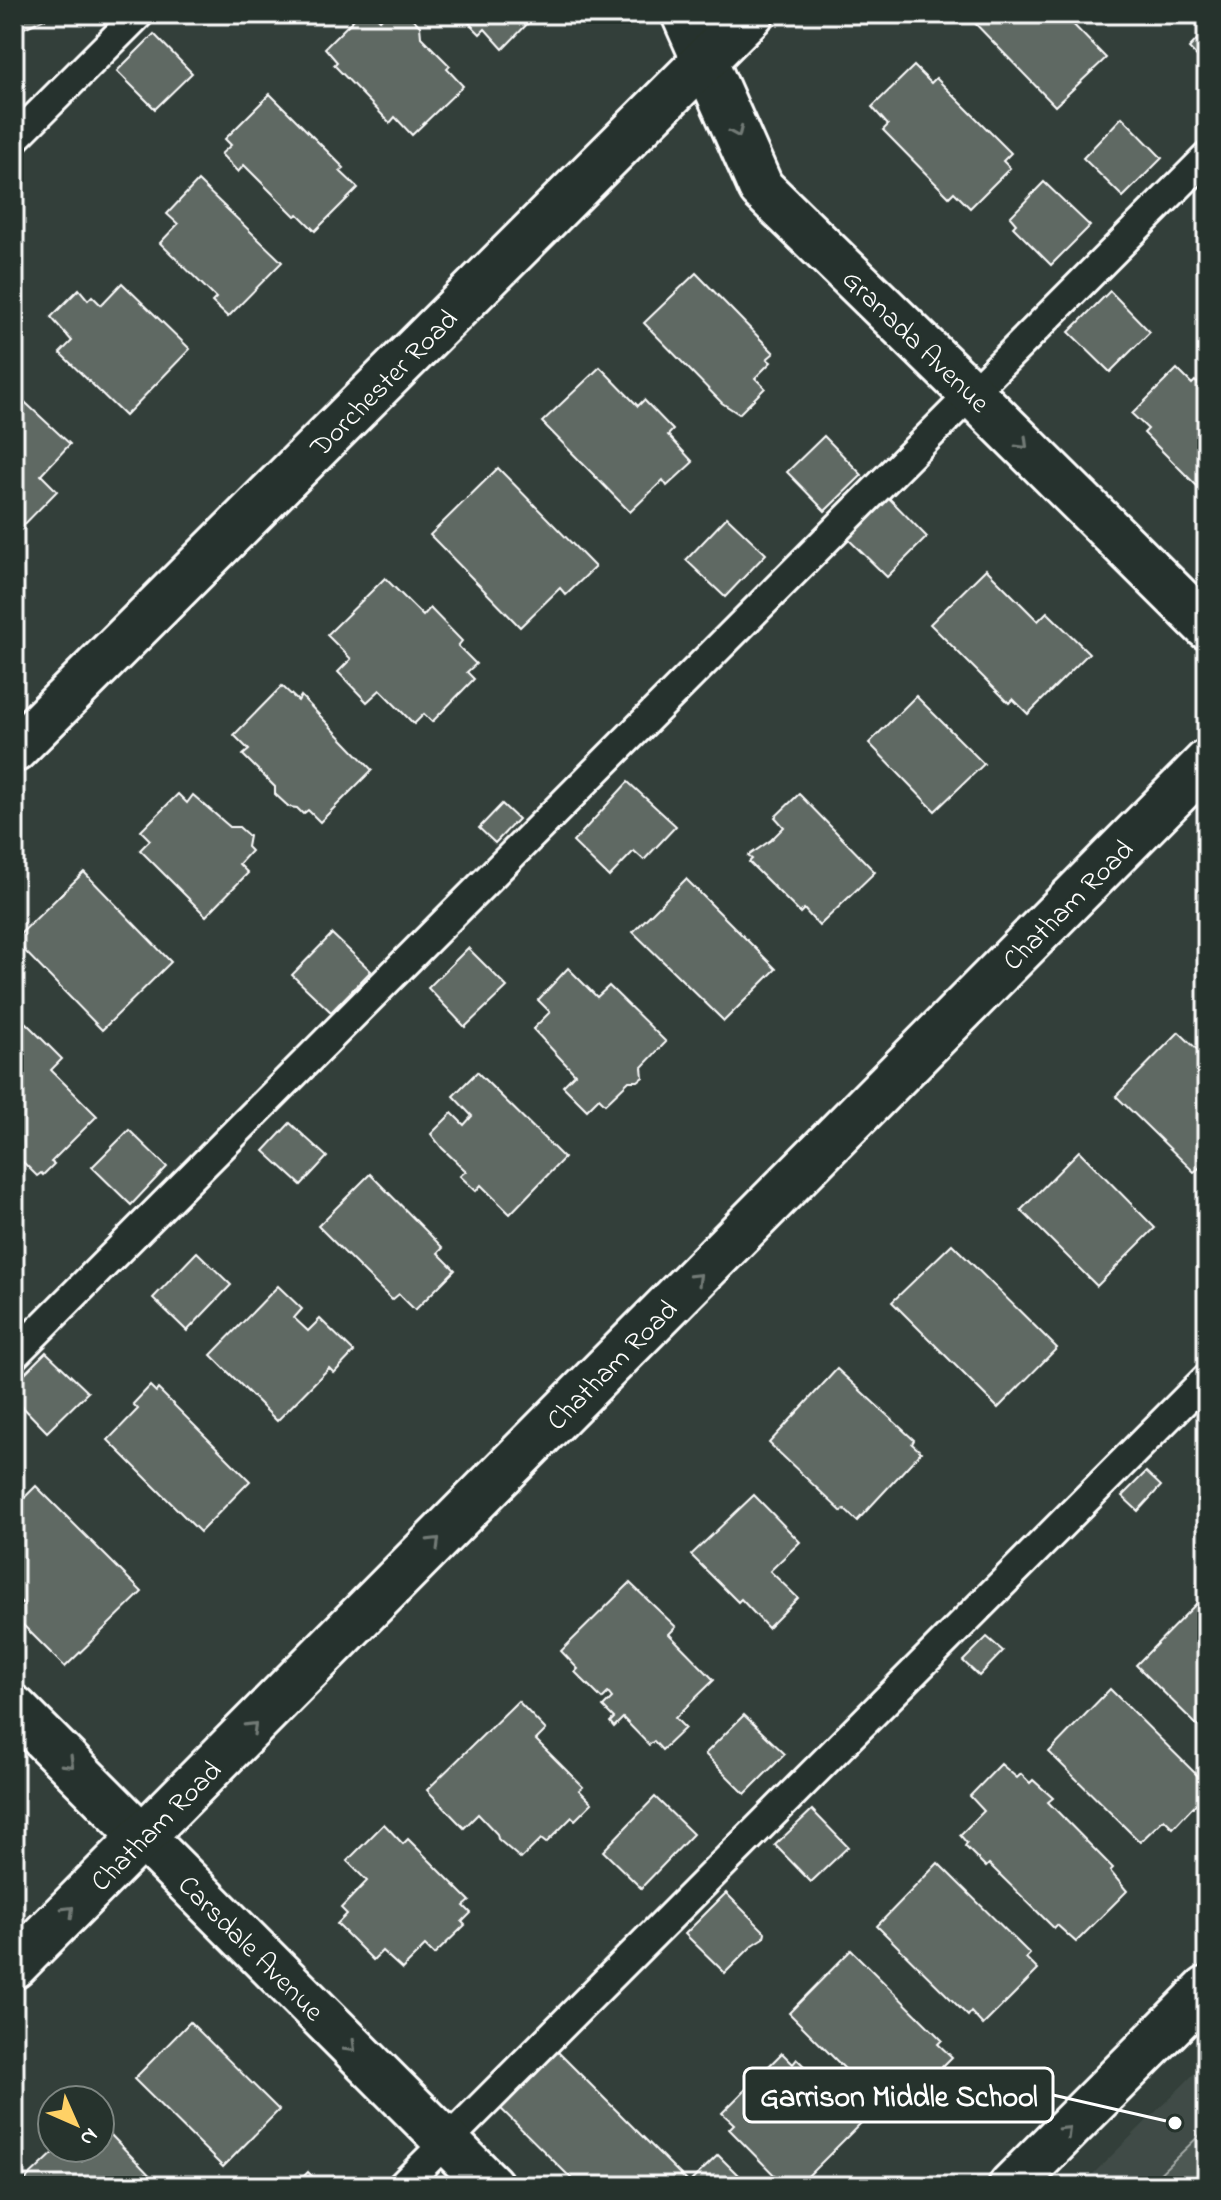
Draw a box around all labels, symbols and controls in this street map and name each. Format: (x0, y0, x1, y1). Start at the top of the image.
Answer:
one-way arrow (727, 124, 743, 138)
street label: Granada Avenue (831, 261, 998, 424)
street label: Dorchester Road (301, 301, 469, 469)
one-way arrow (1014, 435, 1028, 449)
street label: Chatham Road (994, 831, 1145, 982)
one-way arrow (688, 1273, 702, 1287)
street label: Chatham Road (538, 1291, 689, 1442)
one-way arrow (426, 1537, 440, 1551)
one-way arrow (243, 1722, 258, 1736)
street label: Chatham Road (82, 1752, 233, 1903)
one-way arrow (60, 1754, 74, 1768)
street label: Carsdale Avenue (167, 1867, 332, 2032)
one-way arrow (60, 1906, 74, 1920)
one-way arrow (342, 2038, 356, 2052)
callout: Garrison Middle School (744, 2068, 1053, 2122)
text: Garrison Middle School (760, 2077, 1038, 2121)
north arrow (36, 2084, 116, 2164)
text: N (71, 2119, 105, 2153)
one-way arrow (1057, 2126, 1071, 2140)

